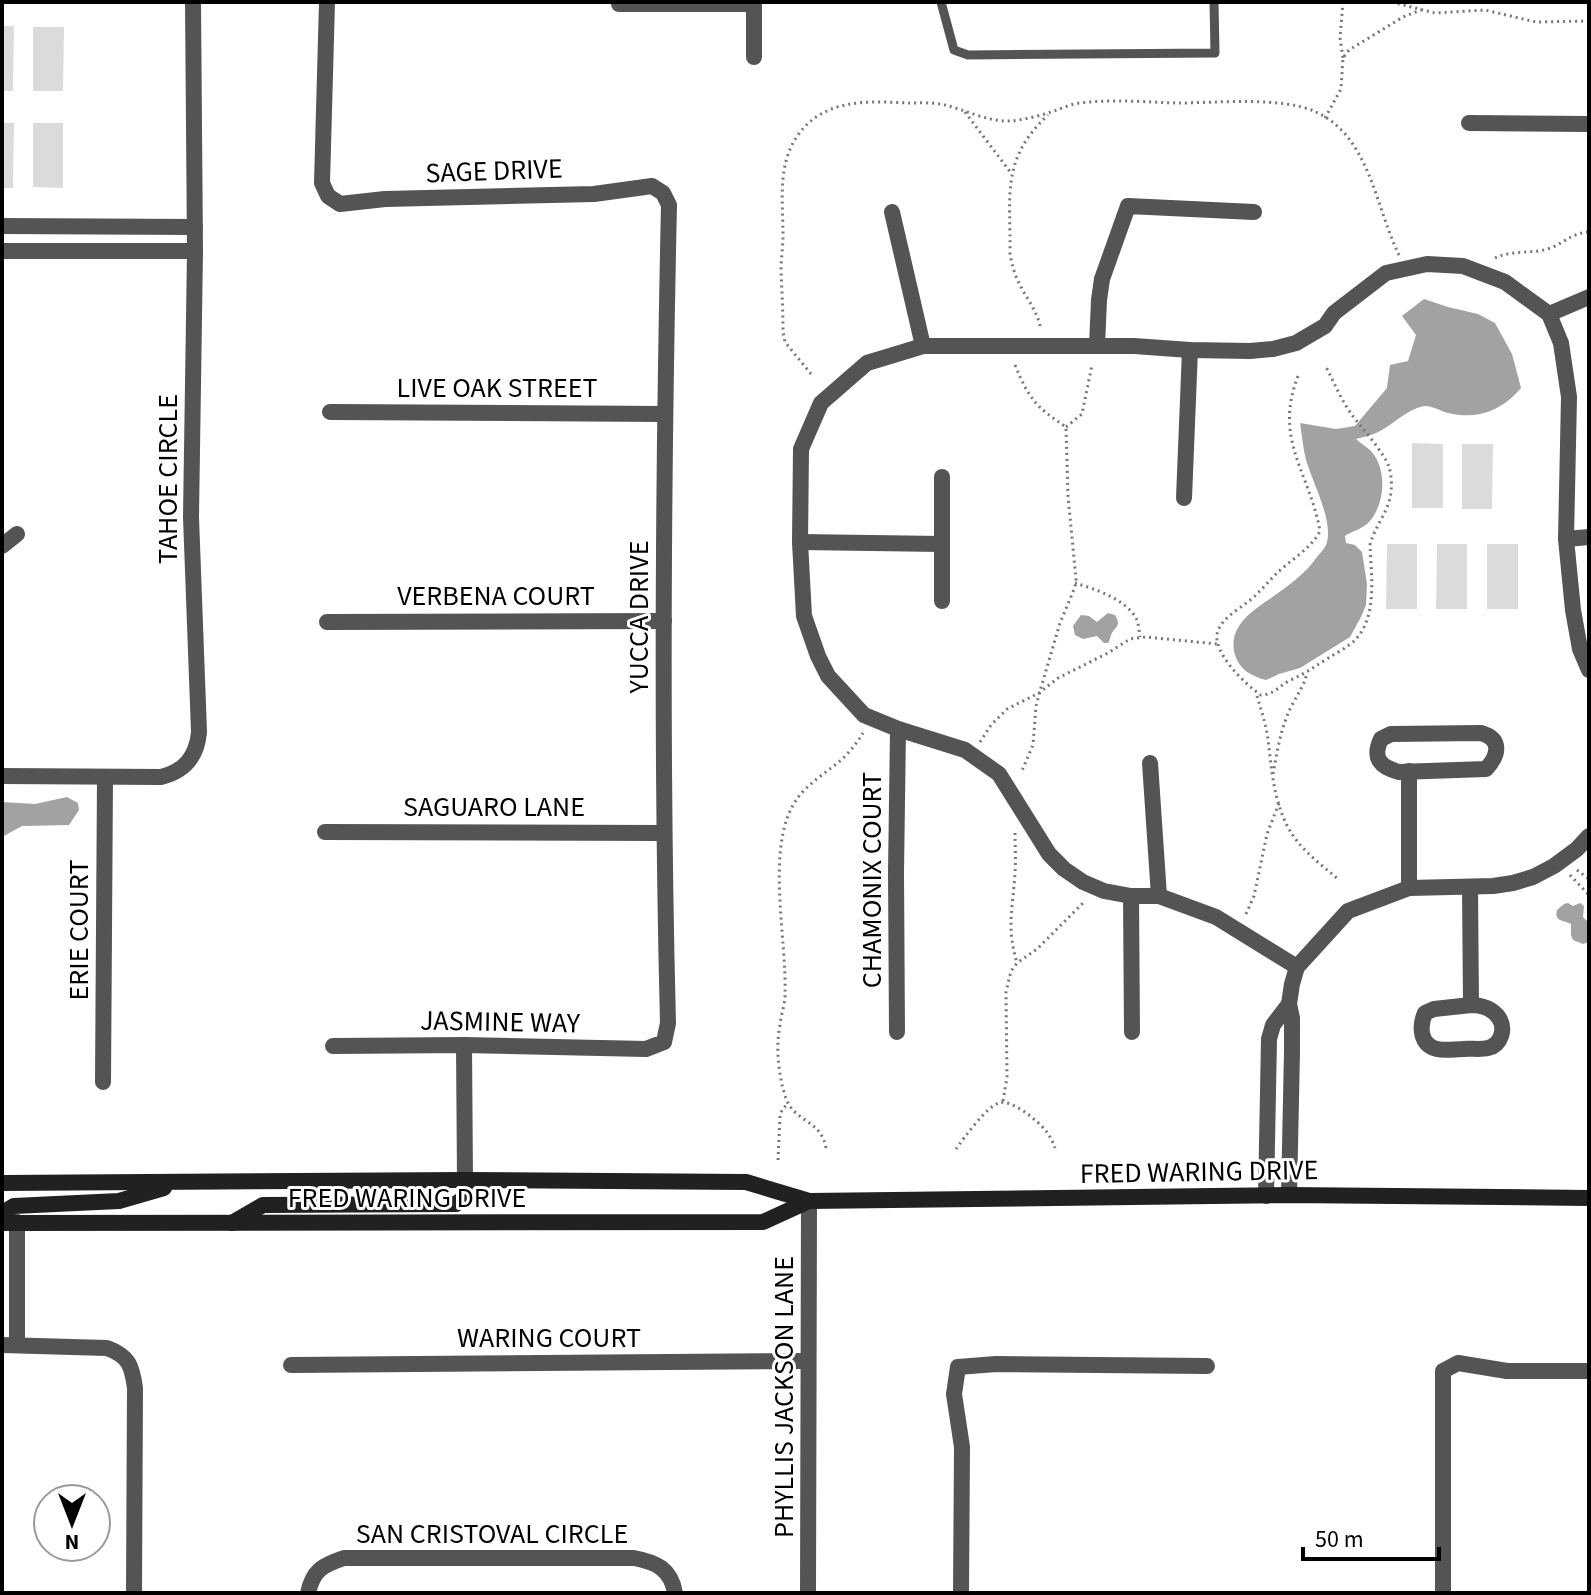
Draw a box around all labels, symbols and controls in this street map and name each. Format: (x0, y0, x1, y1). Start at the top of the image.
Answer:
street label: SAGE DRIVE (425, 149, 563, 193)
street label: LIVE OAK STREET (397, 368, 597, 408)
street label: TAHOE CIRCLE (148, 394, 188, 564)
street label: YUCCA DRIVE (619, 541, 659, 694)
street label: VERBENA COURT (397, 576, 595, 616)
street label: CHAMONIX COURT (852, 772, 892, 988)
street label: SAGUARO LANE (403, 787, 585, 827)
street label: ERIE COURT (59, 860, 99, 1000)
street label: JASMINE WAY (420, 1001, 581, 1043)
street label: FRED WARING DRIVE (1079, 1150, 1319, 1194)
street label: FRED WARING DRIVE (288, 1178, 526, 1218)
street label: PHYLLIS JACKSON LANE (764, 1256, 804, 1538)
street label: WARING COURT (457, 1318, 641, 1358)
north arrow (32, 1483, 112, 1563)
scale bar (1303, 1511, 1439, 1561)
street label: SAN CRISTOVAL CIRCLE (356, 1514, 628, 1554)
text: 50 m (1315, 1522, 1364, 1557)
text: N (65, 1526, 79, 1558)

